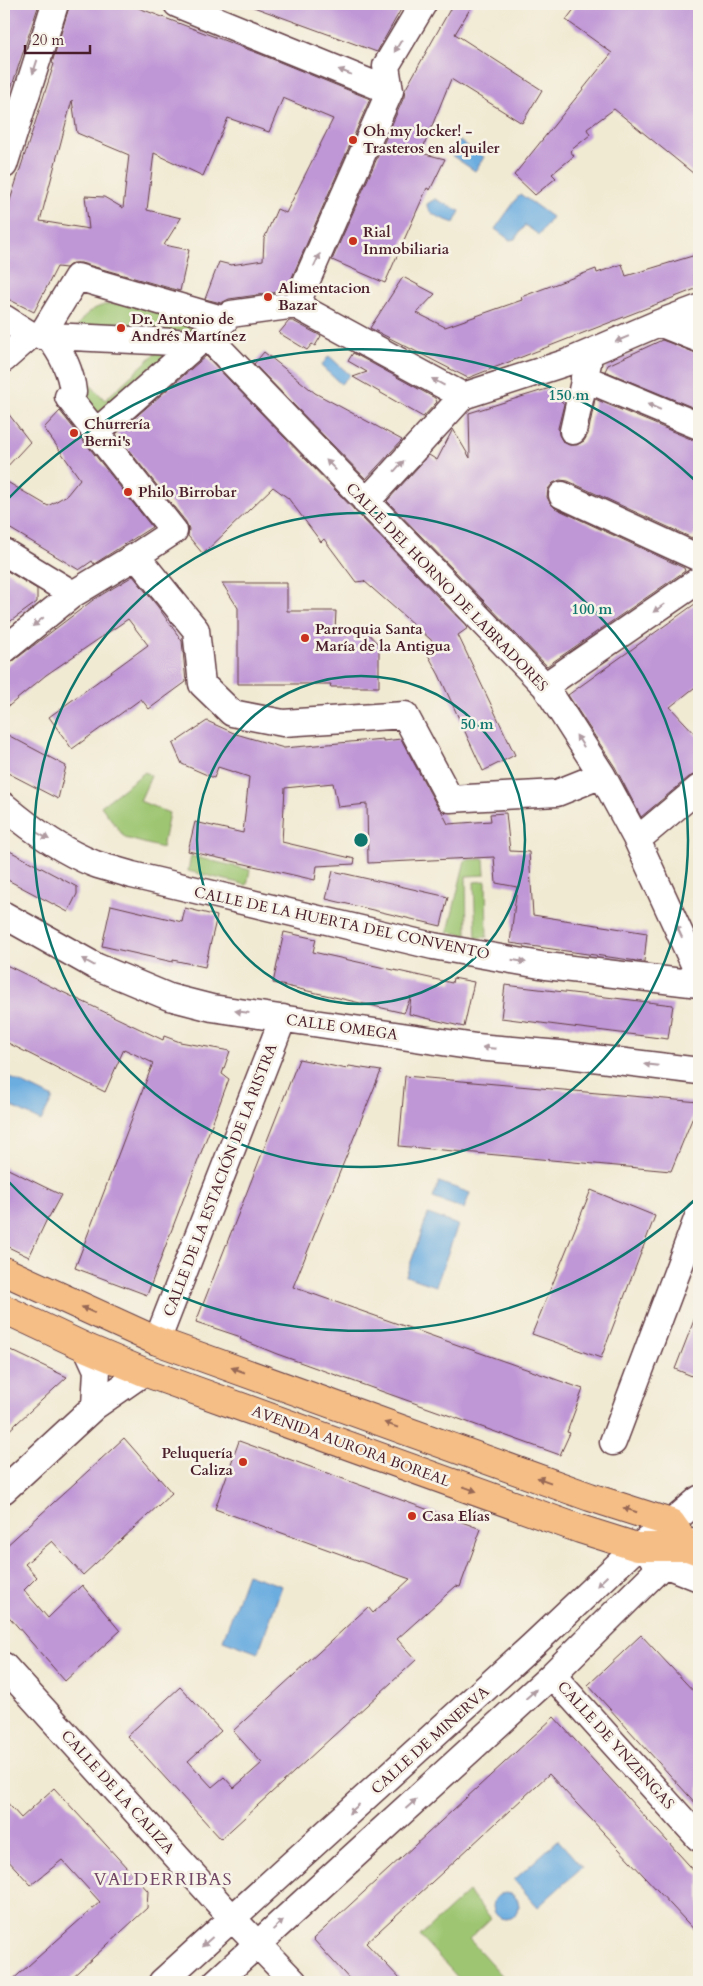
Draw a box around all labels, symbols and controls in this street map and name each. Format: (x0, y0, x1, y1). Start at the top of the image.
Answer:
scale bar (25, 22, 90, 54)
text: 20 m (32, 30, 64, 50)
one-way arrow (393, 39, 402, 52)
one-way arrow (30, 60, 38, 75)
one-way arrow (337, 68, 352, 76)
place label: Oh my locker! - Trasteros en alquiler (363, 121, 501, 158)
marker: Oh my locker! - Trasteros en alquiler (347, 134, 359, 146)
place label: Rial Inmobiliaria (363, 222, 450, 259)
marker: Rial Inmobiliaria (347, 235, 359, 247)
one-way arrow (313, 253, 321, 267)
place label: Alimentacion Bazar (278, 278, 371, 315)
marker: Alimentacion Bazar (262, 291, 274, 303)
place label: Dr. Antonio de Andrés Martínez (131, 309, 247, 346)
marker: Dr. Antonio de Andrés Martínez (115, 322, 127, 334)
one-way arrow (615, 335, 629, 343)
one-way arrow (431, 378, 445, 387)
text: 150 m (549, 385, 590, 405)
one-way arrow (647, 403, 661, 411)
place label: Churrería Berni's (84, 414, 151, 451)
marker: Churrería Berni's (68, 427, 80, 439)
one-way arrow (325, 459, 337, 471)
one-way arrow (393, 461, 405, 473)
street label: CALLE DEL HORNO DE LABRADORES (342, 478, 552, 696)
place label: Philo Birrobar (138, 482, 237, 502)
marker: Philo Birrobar (122, 486, 134, 498)
text: 100 m (572, 599, 613, 619)
one-way arrow (652, 603, 666, 613)
one-way arrow (32, 616, 45, 627)
place label: Parroquia Santa María de la Antigua (315, 619, 451, 656)
marker: Parroquia Santa María de la Antigua (299, 632, 311, 644)
text: 50 m (460, 714, 494, 734)
one-way arrow (575, 734, 585, 747)
one-way arrow (36, 831, 49, 840)
centre of rings (352, 831, 370, 849)
street label: CALLE DE LA HUERTA DEL CONVENTO (192, 882, 492, 964)
one-way arrow (674, 924, 682, 938)
one-way arrow (512, 957, 528, 965)
one-way arrow (81, 958, 96, 966)
one-way arrow (234, 1008, 250, 1016)
street label: CALLE OMEGA (285, 1009, 399, 1045)
street label: CALLE DE LA ESTACIÓN DE LA RISTRA (159, 1040, 282, 1319)
one-way arrow (481, 1044, 497, 1052)
one-way arrow (643, 1061, 659, 1069)
one-way arrow (81, 1305, 95, 1313)
one-way arrow (231, 1366, 246, 1373)
street label: AVENIDA AURORA BOREAL (249, 1401, 454, 1492)
one-way arrow (384, 1421, 399, 1428)
place label: Peluquería Caliza (162, 1443, 234, 1480)
marker: Peluquería Caliza (237, 1456, 249, 1468)
one-way arrow (537, 1476, 552, 1483)
one-way arrow (463, 1485, 478, 1493)
place label: Casa Elías (422, 1506, 490, 1526)
one-way arrow (623, 1506, 638, 1513)
marker: Casa Elías (406, 1510, 418, 1522)
one-way arrow (596, 1575, 608, 1587)
street label: CALLE DE YNZENGAS (553, 1677, 679, 1813)
street label: CALLE DE MINERVA (367, 1681, 494, 1798)
one-way arrow (524, 1688, 536, 1700)
street label: CALLE DE LA CALIZA (57, 1726, 179, 1859)
one-way arrow (404, 1798, 416, 1810)
one-way arrow (347, 1804, 360, 1815)
district label: VALDERRIBAS (94, 1867, 232, 1892)
one-way arrow (271, 1919, 283, 1931)
one-way arrow (202, 1936, 214, 1948)

